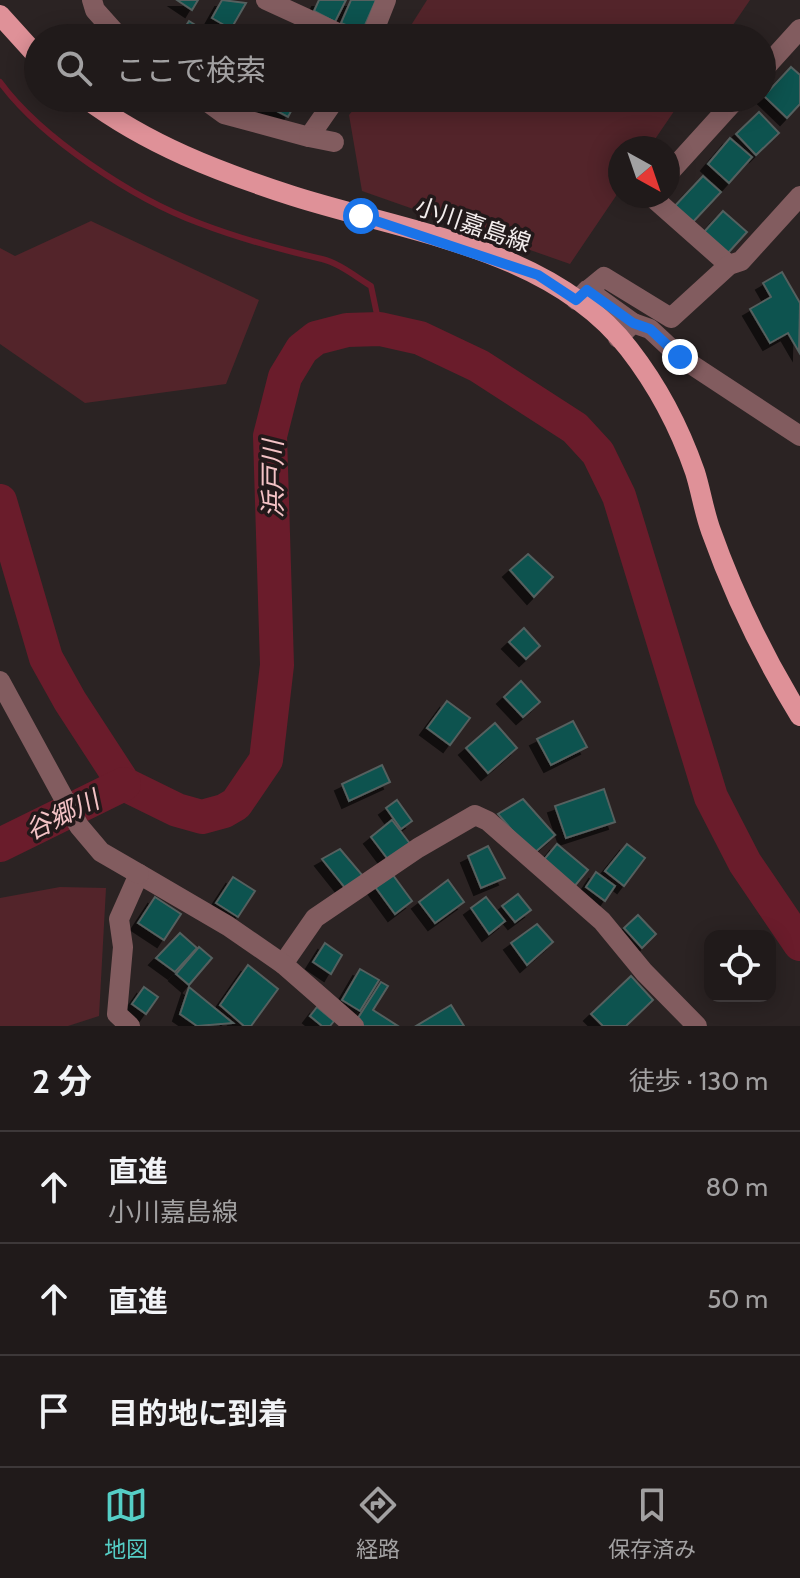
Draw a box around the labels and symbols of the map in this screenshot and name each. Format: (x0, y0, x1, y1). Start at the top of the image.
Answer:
north arrow (608, 136, 680, 208)
street label: 小川嘉島線 (412, 191, 535, 258)
route start (343, 198, 379, 234)
route end (662, 339, 698, 375)
water label: 浜戸川 (257, 437, 289, 518)
water label: 谷郷川 (20, 782, 107, 846)

